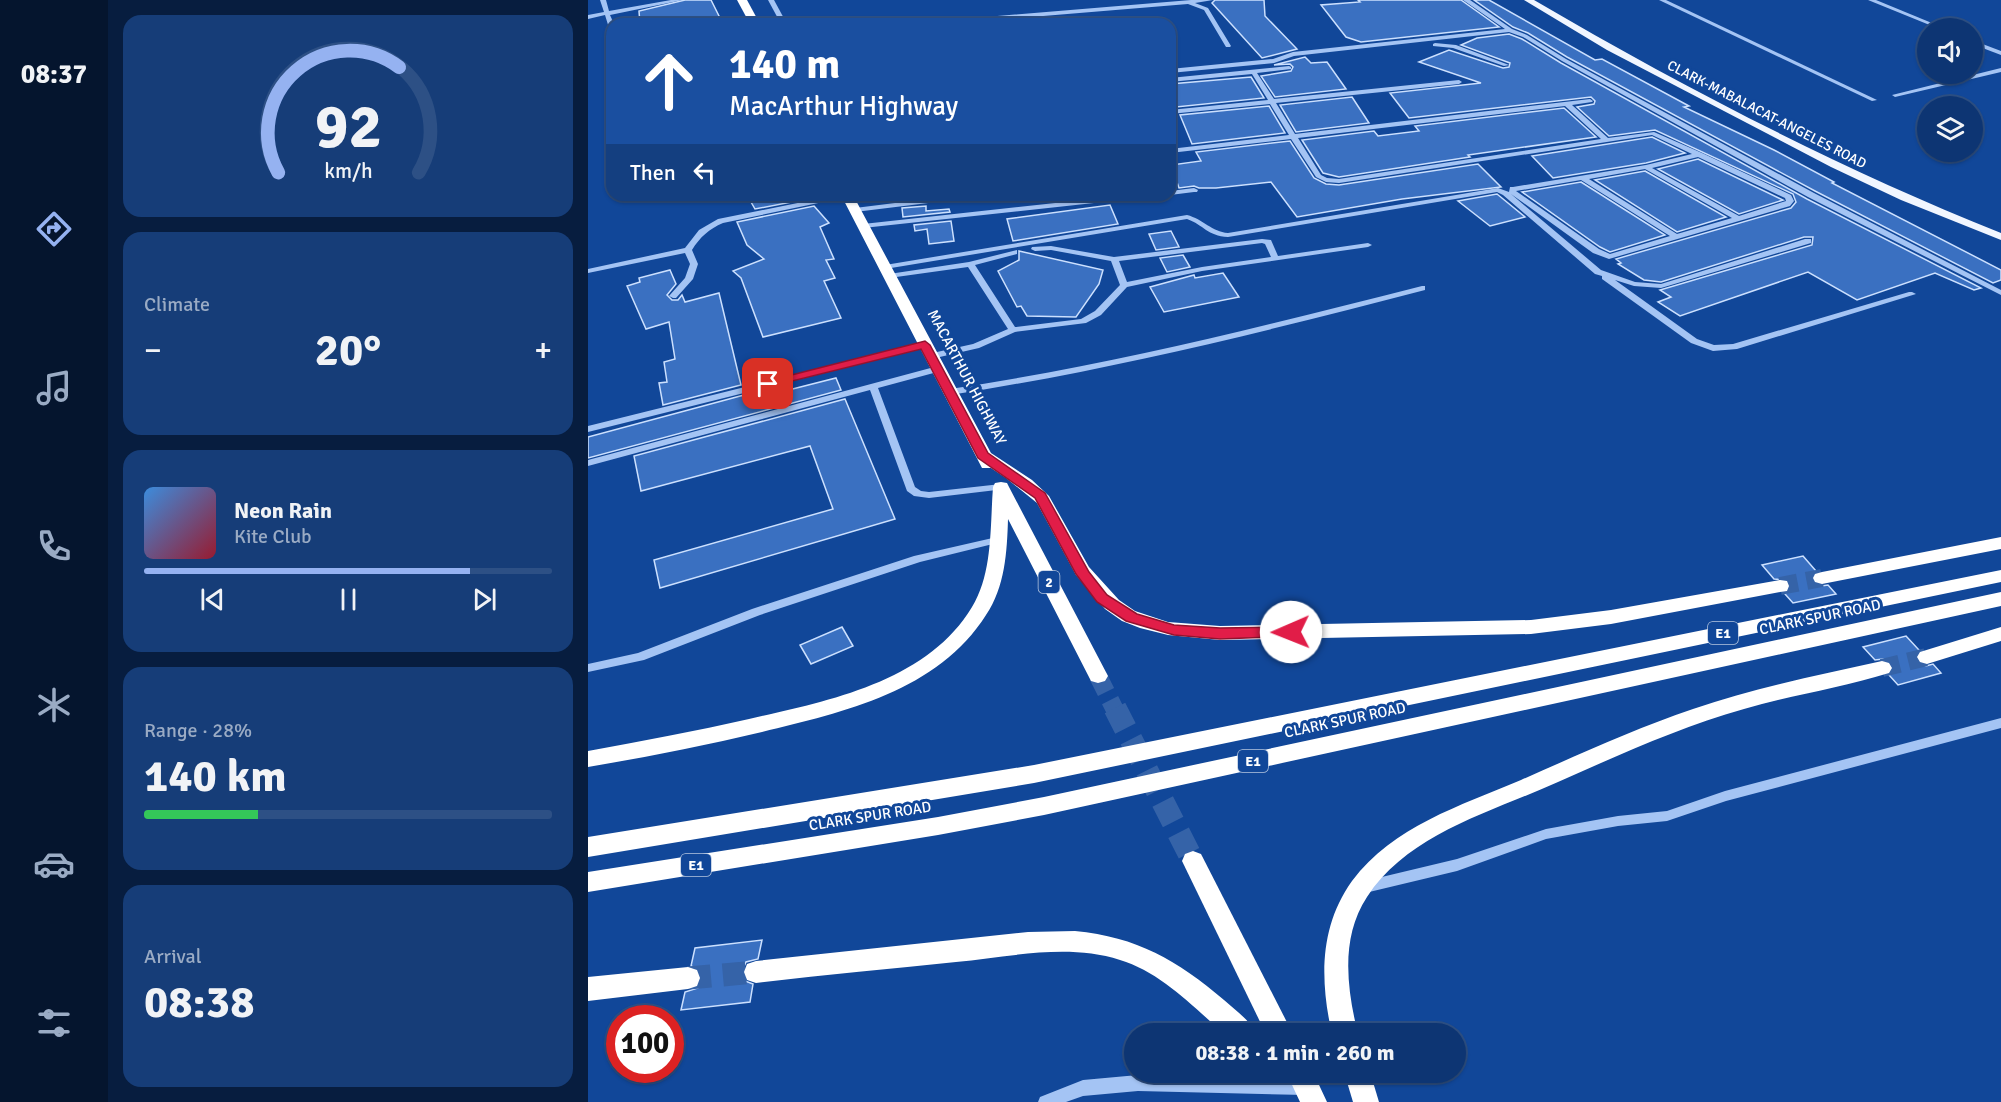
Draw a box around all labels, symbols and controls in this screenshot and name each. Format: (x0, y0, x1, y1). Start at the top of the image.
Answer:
map controls (1917, 18, 1983, 162)
button: sound (1917, 18, 1983, 84)
text: 140 m (729, 39, 840, 90)
icon: ahead (630, 42, 708, 120)
street label: CLARK-MABALACAT-ANGELES ROAD (1664, 57, 1869, 172)
text: 08:37 (21, 58, 87, 91)
text: 92 (314, 88, 382, 165)
text: MacArthur Highway (729, 90, 958, 123)
button: layers (1917, 96, 1983, 162)
icon: left (688, 156, 721, 189)
text: km/h (324, 159, 372, 185)
text: Then (630, 159, 676, 186)
icon: directions (33, 208, 75, 250)
text: Climate (144, 292, 210, 317)
street label: MACARTHUR HIGHWAY (924, 306, 1010, 448)
text: 20° (315, 323, 381, 378)
text: − (144, 330, 162, 371)
text: + (534, 330, 552, 371)
pin (742, 358, 793, 409)
icon: music (33, 367, 75, 409)
icon: arrive (751, 367, 784, 400)
text: Neon Rain (234, 497, 332, 524)
text: Kite Club (234, 524, 312, 549)
icon: phone (33, 525, 75, 567)
road number: 2 (1038, 571, 1060, 593)
icon: previous (196, 583, 229, 616)
icon: pause (332, 583, 365, 616)
icon: next (468, 583, 501, 616)
street label: CLARK SPUR ROAD (1758, 595, 1882, 639)
position arrow (1259, 600, 1323, 664)
road number: E1 (1708, 622, 1738, 644)
icon: climate (33, 684, 75, 726)
street label: CLARK SPUR ROAD (1283, 698, 1407, 742)
text: Range · 28% (144, 718, 252, 743)
text: 140 km (144, 749, 287, 804)
road number: E1 (1238, 750, 1268, 772)
street label: CLARK SPUR ROAD (808, 797, 932, 835)
icon: car (33, 843, 75, 885)
road number: E1 (681, 854, 711, 876)
text: Arrival (144, 944, 202, 969)
text: 08:38 (144, 975, 254, 1030)
icon: filters (33, 1002, 75, 1044)
speed limit sign: 100 (606, 1005, 684, 1083)
text: 08:38 · 1 min · 260 m (1195, 1039, 1395, 1066)

